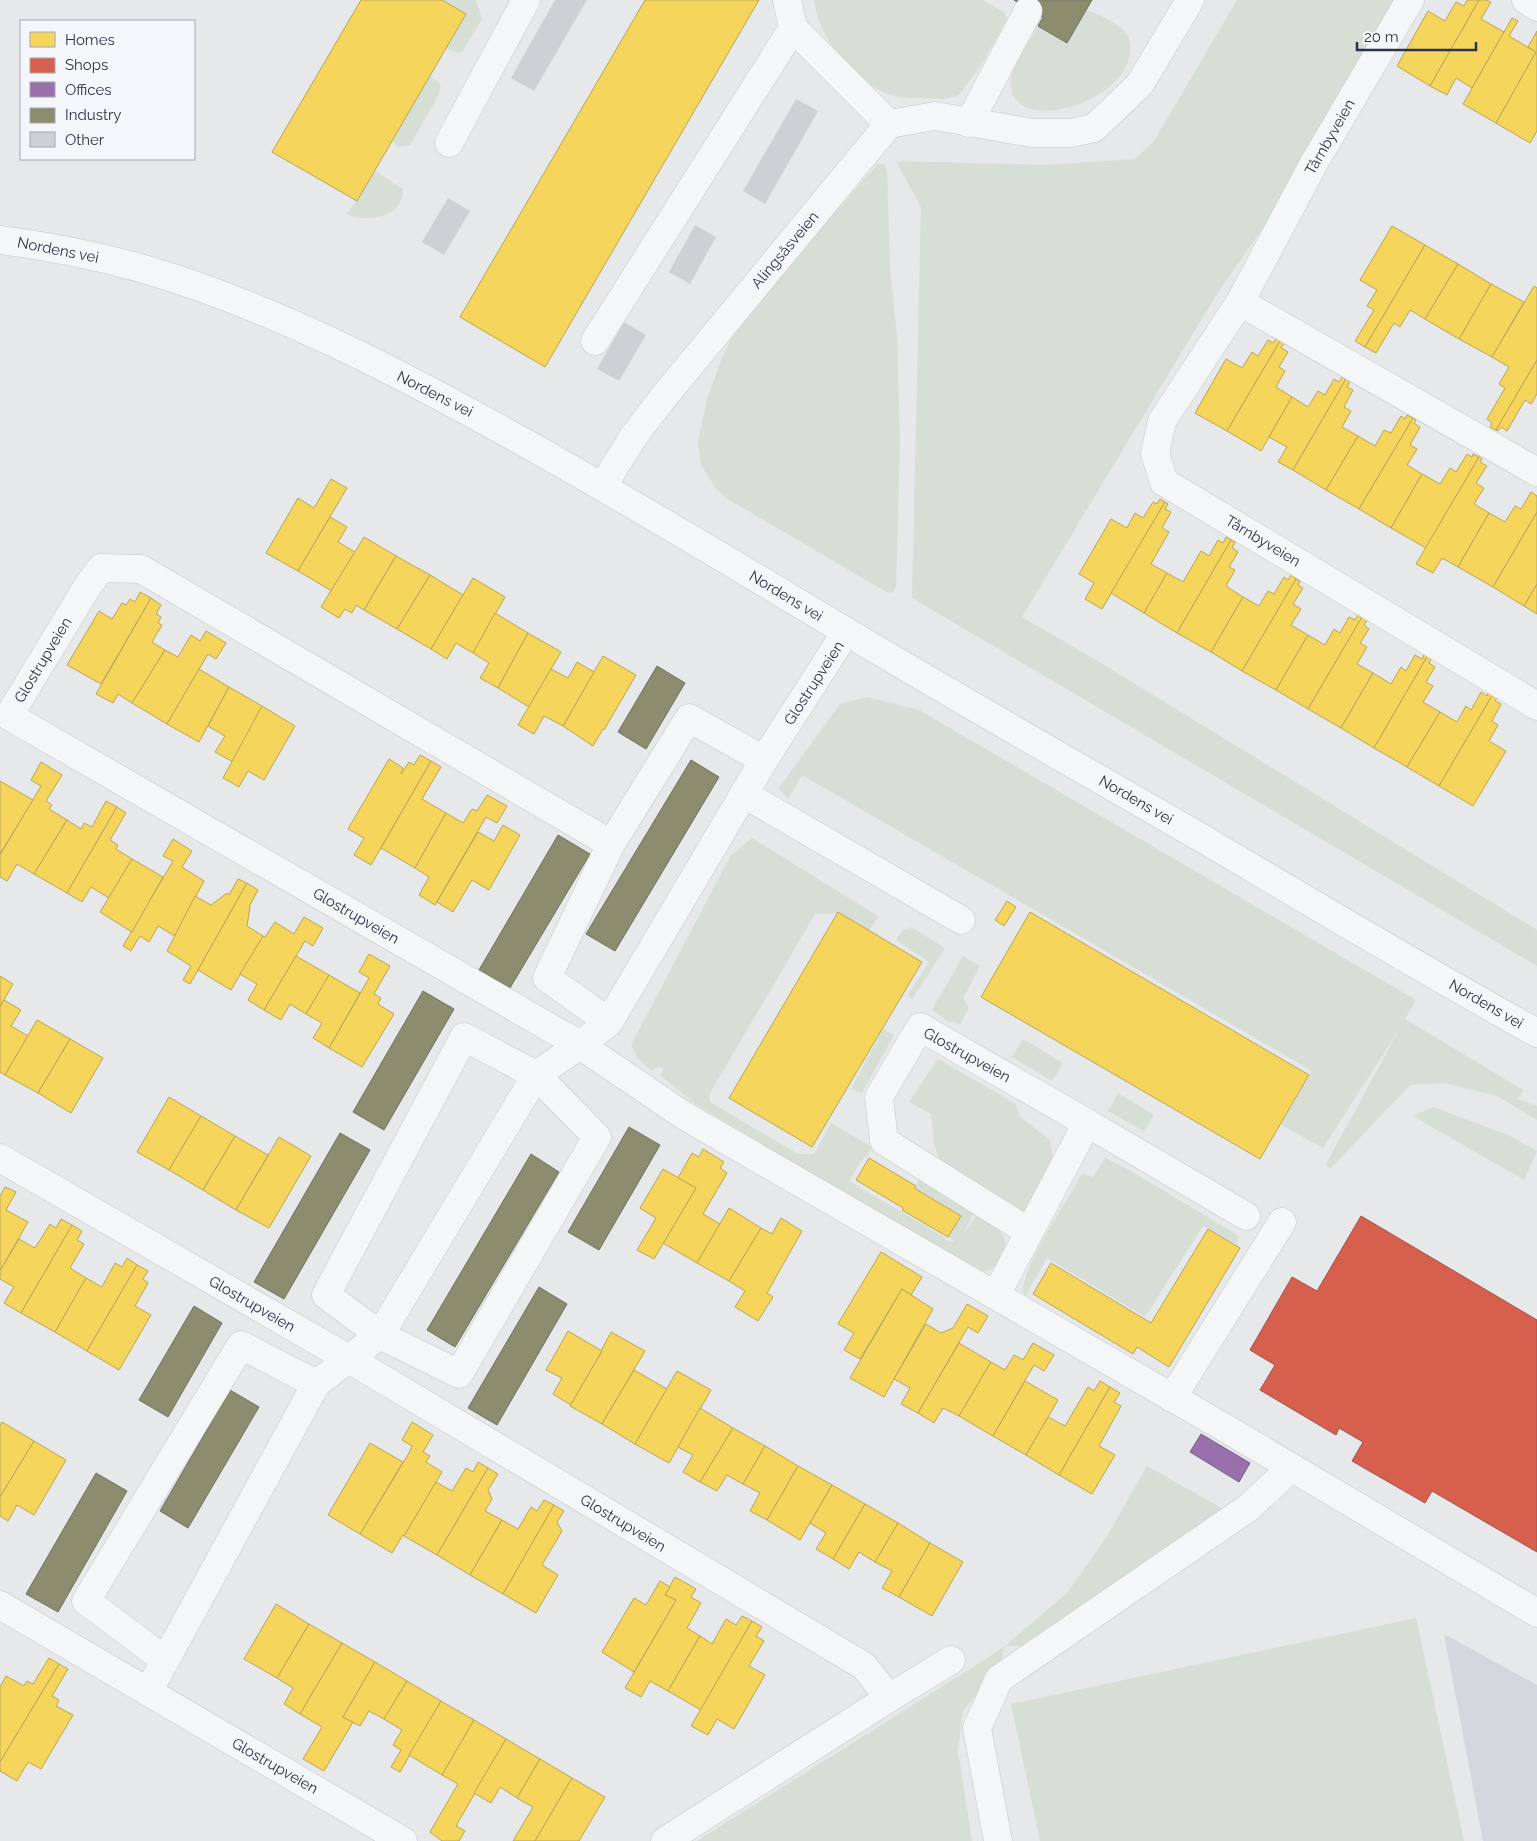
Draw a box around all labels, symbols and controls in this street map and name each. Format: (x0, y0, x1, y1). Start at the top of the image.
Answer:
legend (20, 20, 195, 160)
scale bar (1357, 20, 1476, 52)
text: 20 m (1364, 28, 1399, 46)
text: Homes (65, 31, 115, 49)
text: Shops (65, 56, 108, 74)
text: Offices (65, 81, 112, 99)
street label: Tårnbyveien (1301, 96, 1359, 178)
text: Industry (65, 106, 121, 124)
text: Other (65, 131, 105, 149)
street label: Alingsåsveien (747, 208, 823, 292)
street label: Nordens vei (16, 233, 100, 267)
street label: Nordens vei (394, 367, 476, 421)
street label: Tårnbyveien (1222, 512, 1304, 570)
street label: Nordens vei (746, 567, 826, 625)
street label: Glostrupveien (10, 614, 76, 706)
street label: Glostrupveien (780, 638, 848, 728)
street label: Nordens vei (1096, 772, 1176, 828)
street label: Glostrupveien (310, 884, 402, 948)
street label: Nordens vei (1446, 976, 1526, 1032)
street label: Glostrupveien (920, 1024, 1014, 1086)
street label: Glostrupveien (206, 1272, 298, 1336)
street label: Glostrupveien (577, 1490, 669, 1556)
street label: Glostrupveien (229, 1734, 321, 1798)

